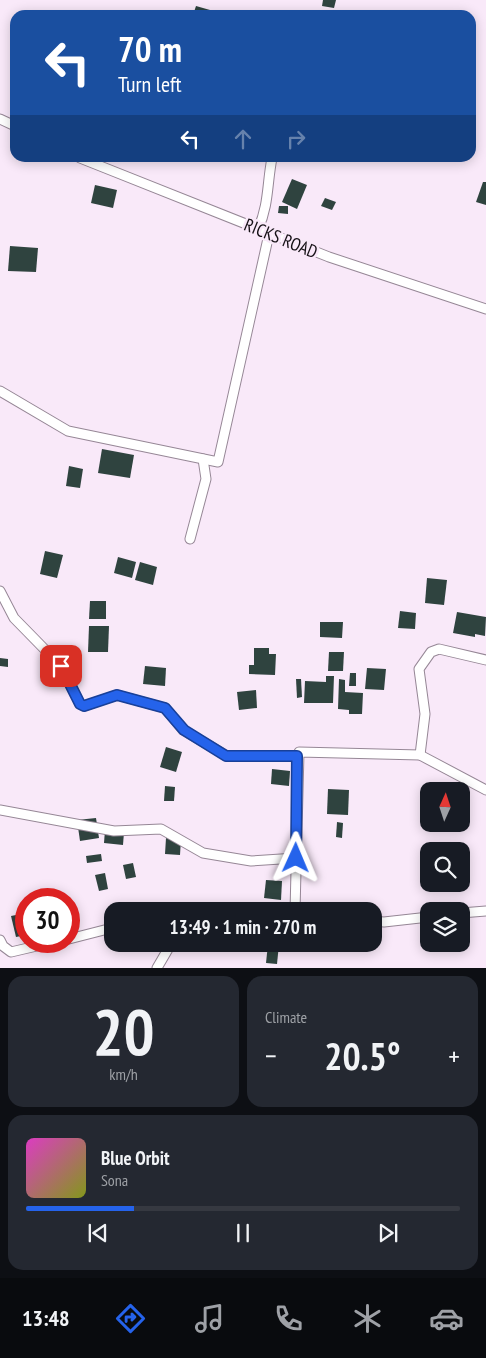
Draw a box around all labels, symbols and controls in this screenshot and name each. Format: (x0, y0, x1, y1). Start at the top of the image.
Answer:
text: 70 m (118, 26, 182, 72)
icon: left (35, 30, 100, 95)
text: Turn left (118, 70, 182, 98)
icon: left (176, 125, 204, 153)
icon: ahead (229, 125, 257, 153)
icon: right (282, 125, 310, 153)
street label: RICKS ROAD (241, 213, 321, 263)
pin (40, 645, 82, 687)
icon: arrive (47, 652, 75, 680)
north arrow (420, 782, 470, 832)
map controls (420, 782, 470, 952)
position arrow (269, 831, 321, 883)
button: search (420, 842, 470, 892)
speed limit sign: 30 (15, 888, 80, 953)
button: layers (420, 902, 470, 952)
text: 13:49 · 1 min · 270 m (170, 915, 316, 939)
text: 20 (92, 989, 155, 1073)
text: Climate (265, 1007, 307, 1027)
text: 20.5° (324, 1031, 401, 1080)
text: − (265, 1037, 277, 1074)
text: + (448, 1037, 460, 1074)
text: km/h (109, 1064, 138, 1084)
text: Blue Orbit (101, 1146, 170, 1170)
text: Sona (101, 1170, 128, 1190)
icon: previous (84, 1219, 112, 1247)
icon: pause (229, 1219, 257, 1247)
icon: next (374, 1219, 402, 1247)
icon: directions (113, 1301, 148, 1336)
icon: music (192, 1301, 227, 1336)
icon: phone (271, 1301, 306, 1336)
icon: climate (350, 1301, 385, 1336)
icon: car (429, 1301, 464, 1336)
text: 13:48 (22, 1304, 70, 1332)

